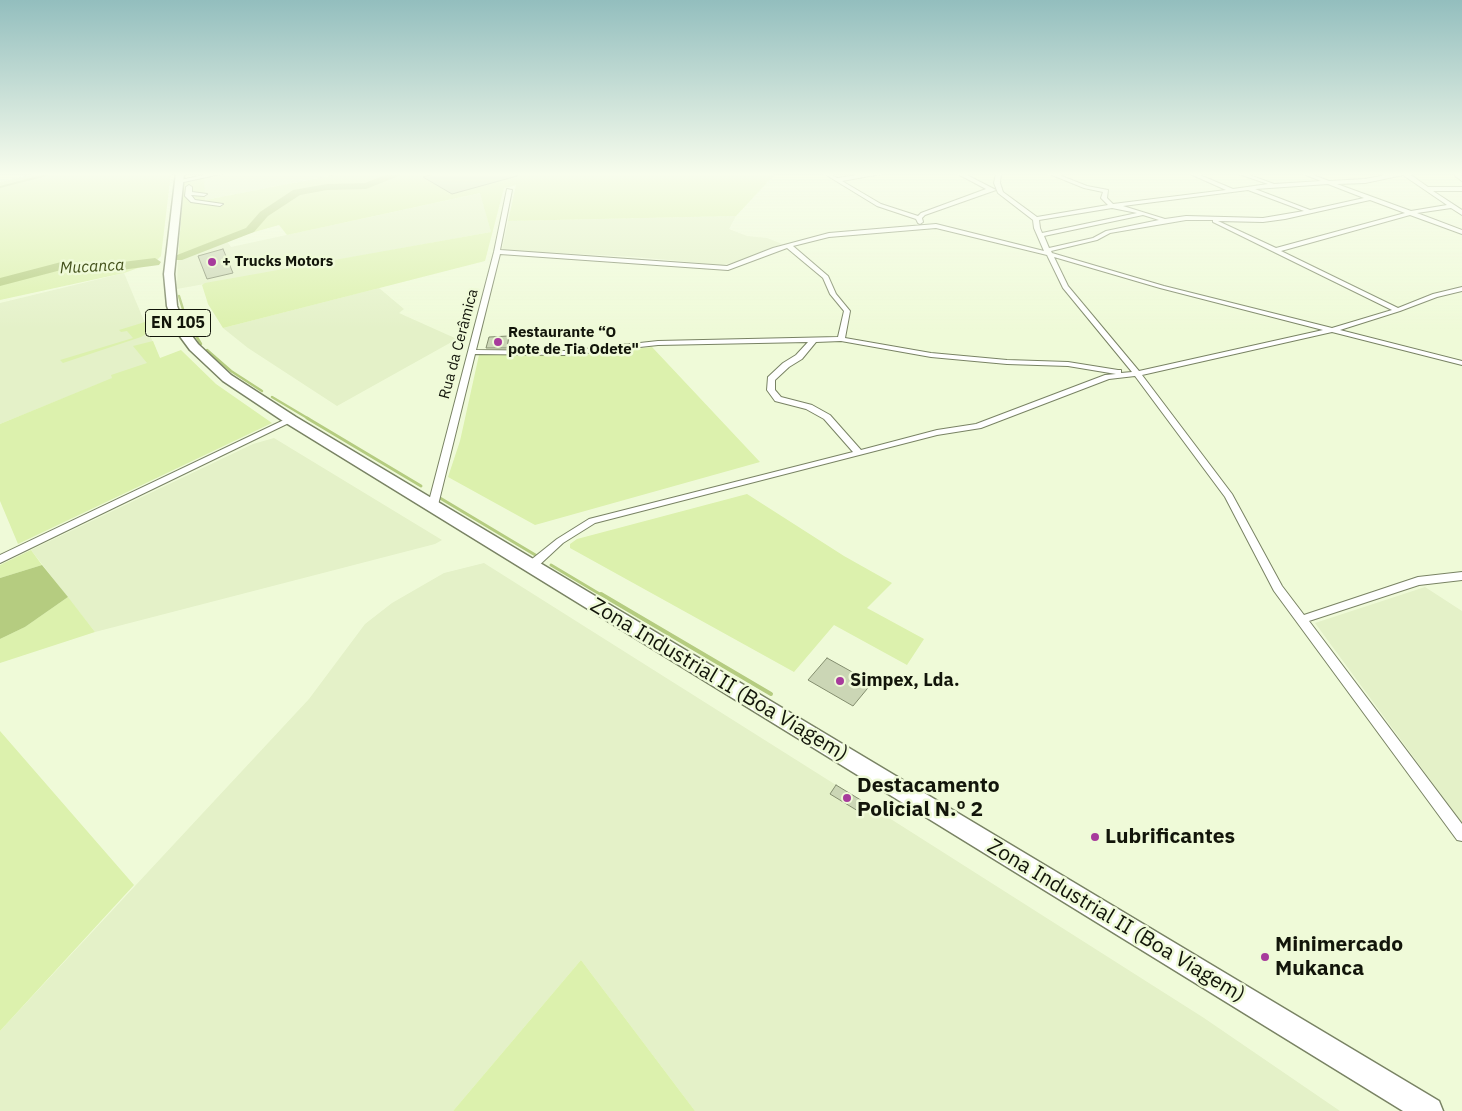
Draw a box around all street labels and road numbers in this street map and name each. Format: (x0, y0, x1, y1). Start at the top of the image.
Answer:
street label: Rua da Cerâmica (436, 287, 482, 401)
road number: EN 105 (146, 309, 210, 336)
street label: Zona Industrial II (Boa Viagem) (586, 593, 852, 767)
street label: Zona Industrial II (Boa Viagem) (983, 834, 1249, 1008)

